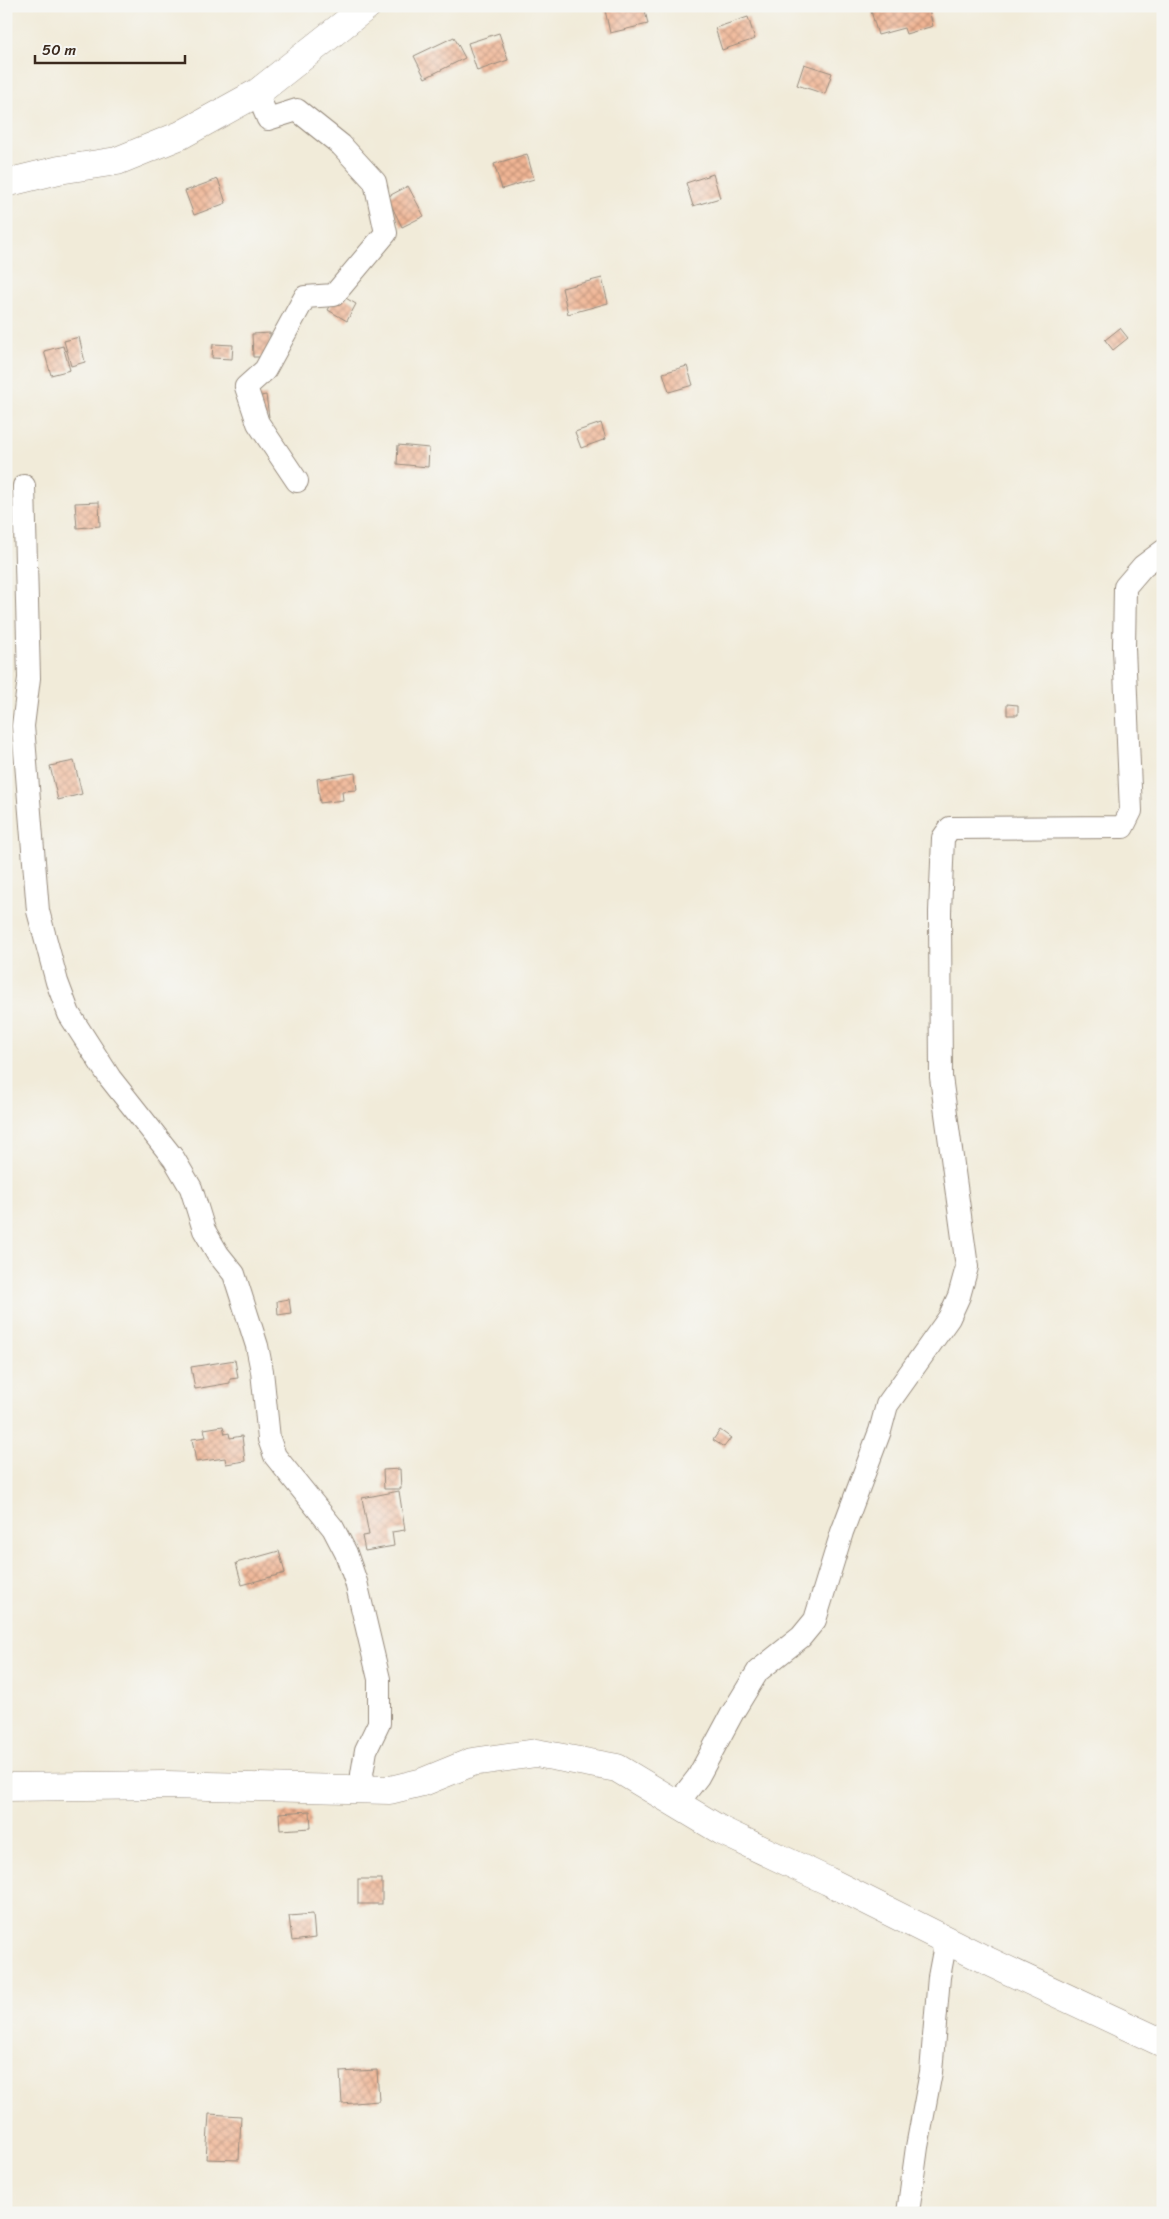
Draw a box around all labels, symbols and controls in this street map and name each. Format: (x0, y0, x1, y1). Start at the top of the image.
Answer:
scale bar (35, 32, 185, 64)
text: 50 m (42, 37, 77, 63)

